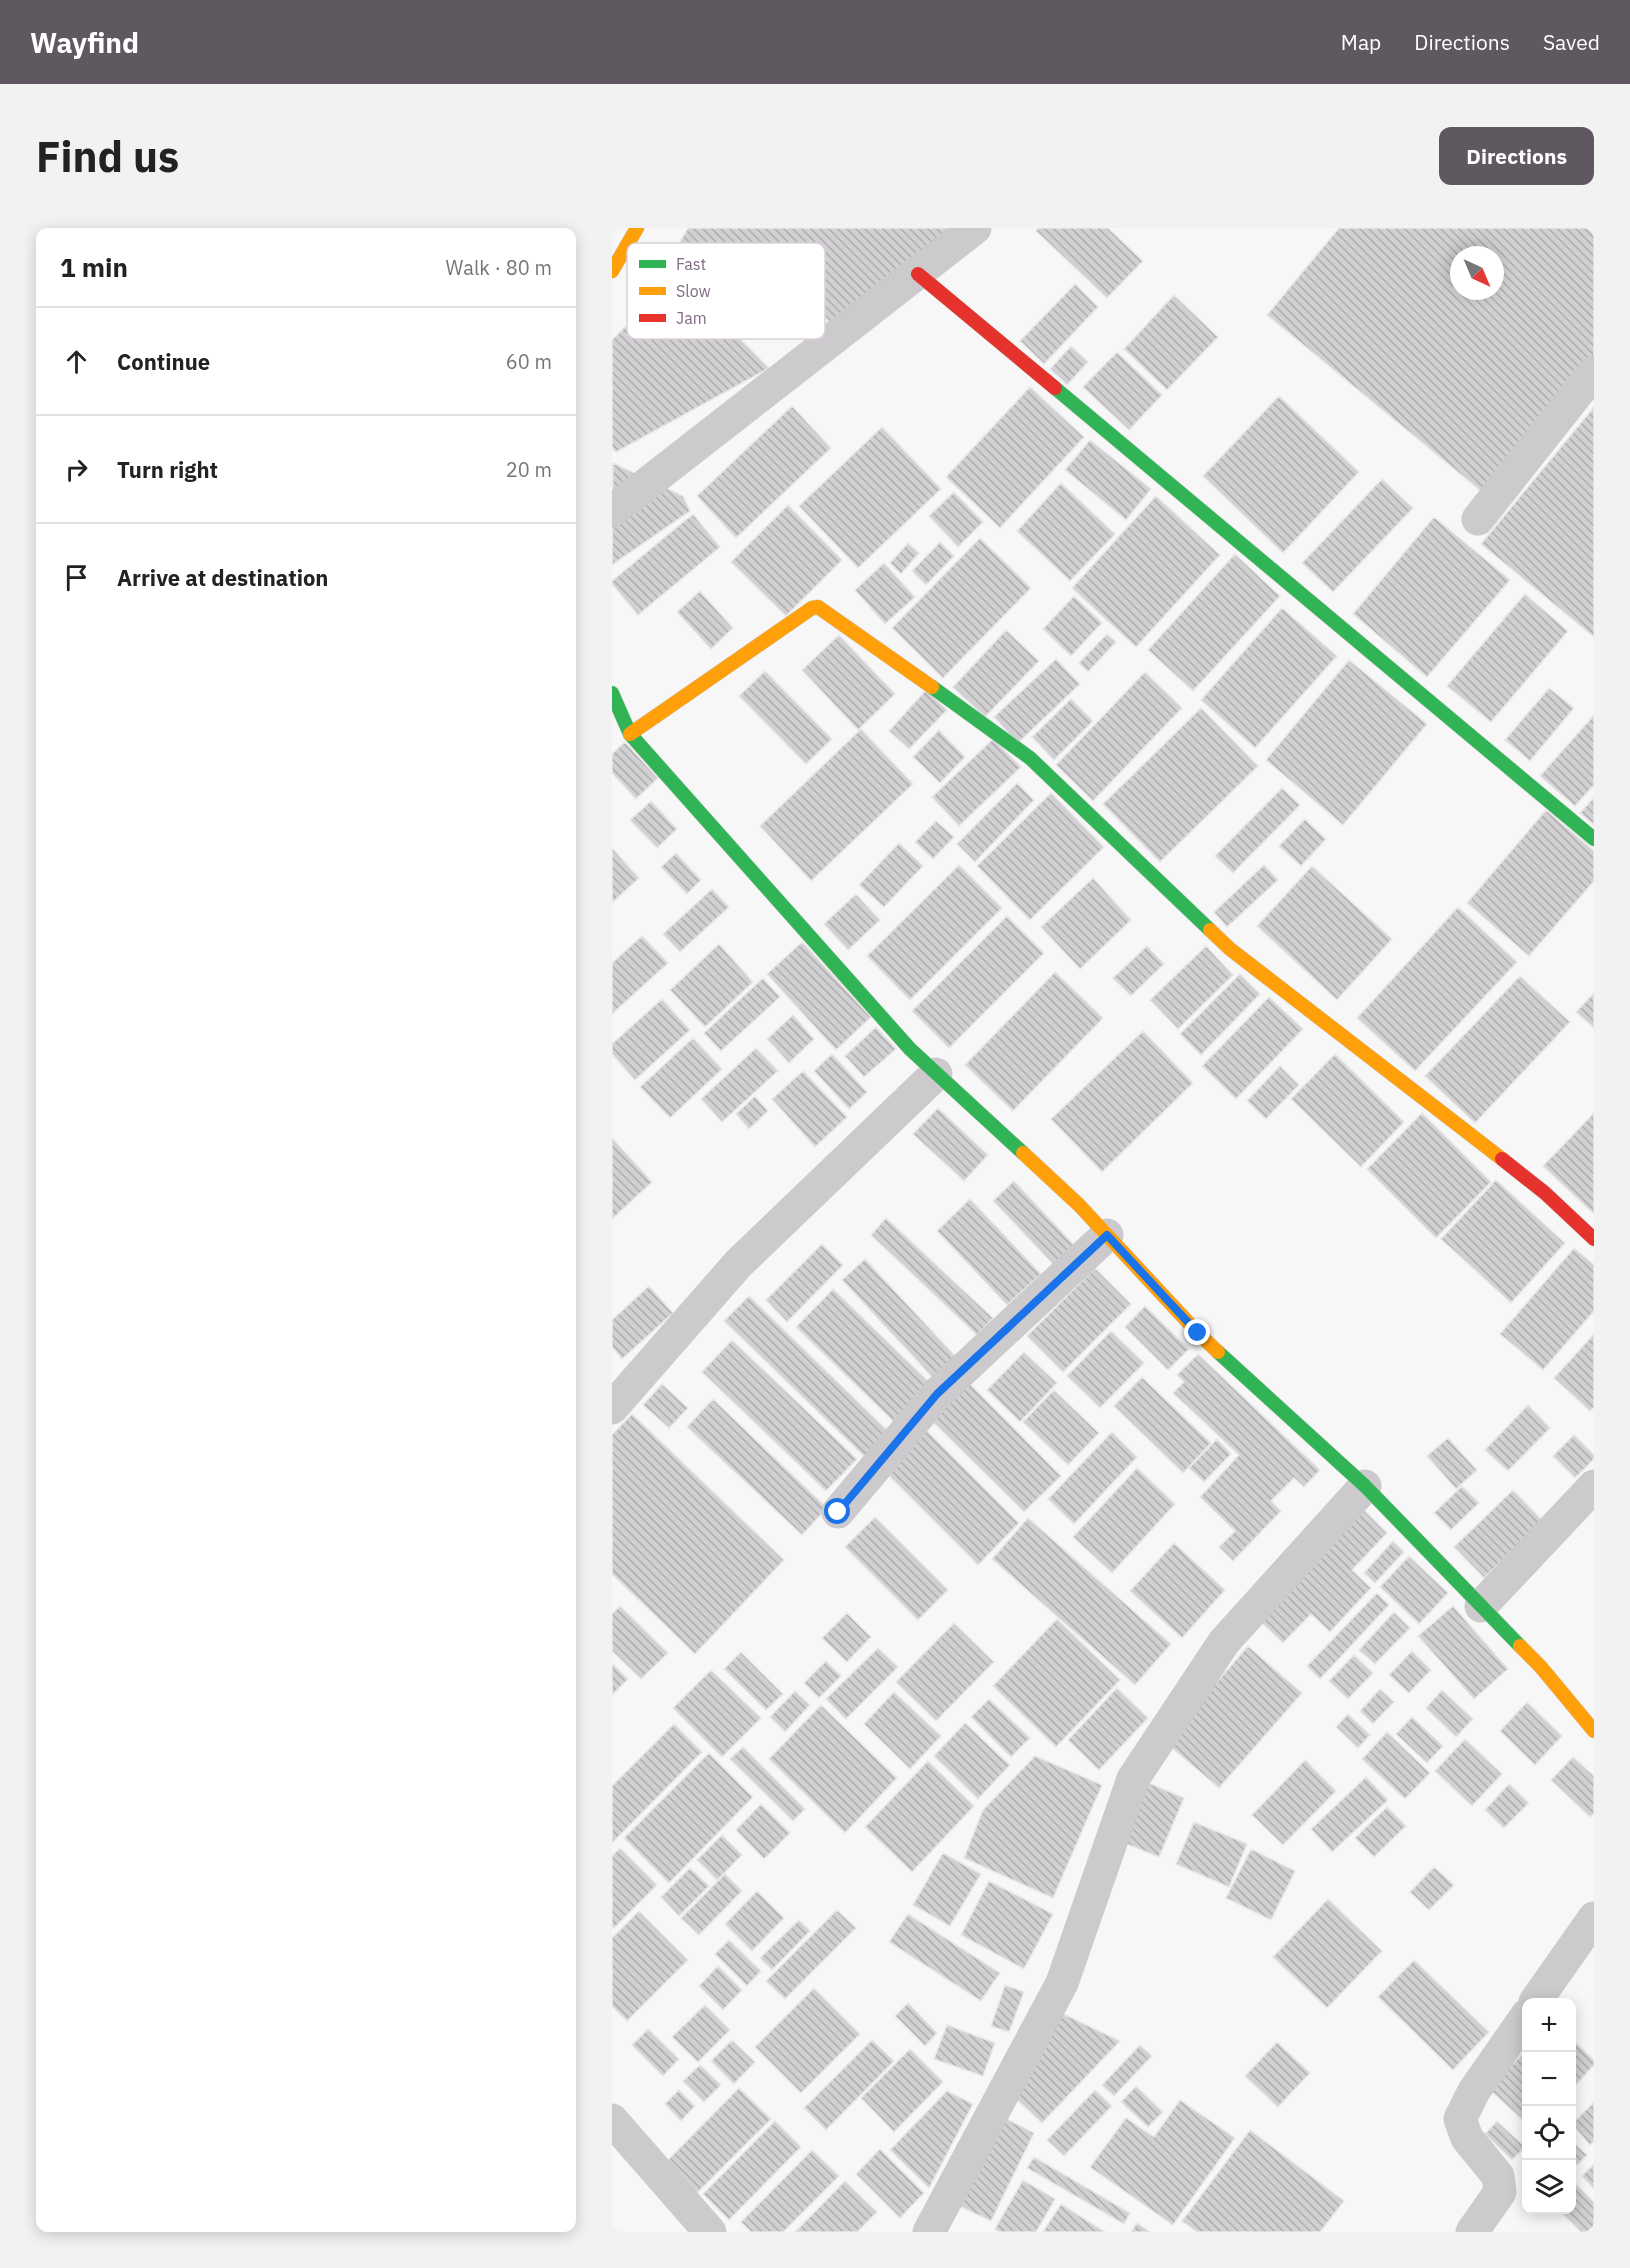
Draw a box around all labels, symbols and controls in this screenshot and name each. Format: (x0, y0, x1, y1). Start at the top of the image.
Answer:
text: Wayfind (30, 24, 139, 61)
text: Map (1341, 28, 1381, 56)
text: Directions (1414, 28, 1510, 56)
text: Saved (1543, 28, 1600, 56)
button: Directions (1439, 127, 1594, 185)
text: Find us (36, 129, 179, 184)
legend (627, 243, 825, 339)
north arrow (1450, 246, 1504, 300)
text: 1 min (60, 250, 128, 284)
text: Walk · 80 m (446, 254, 552, 281)
text: Fast (676, 254, 706, 274)
text: Slow (676, 281, 711, 301)
text: Jam (676, 308, 707, 328)
icon: ahead (60, 345, 93, 378)
text: Continue (117, 347, 210, 376)
text: 60 m (506, 348, 552, 375)
icon: right (60, 453, 93, 486)
text: Turn right (117, 455, 218, 484)
text: 20 m (506, 456, 552, 483)
icon: arrive (60, 561, 93, 594)
text: Arrive at destination (117, 563, 328, 592)
route end (1184, 1319, 1210, 1345)
route start (824, 1498, 850, 1524)
map controls (1522, 1998, 1576, 2214)
button: + (1522, 1998, 1576, 2052)
button: − (1522, 2052, 1576, 2106)
button: locate (1522, 2106, 1576, 2160)
button: layers (1522, 2160, 1576, 2214)

